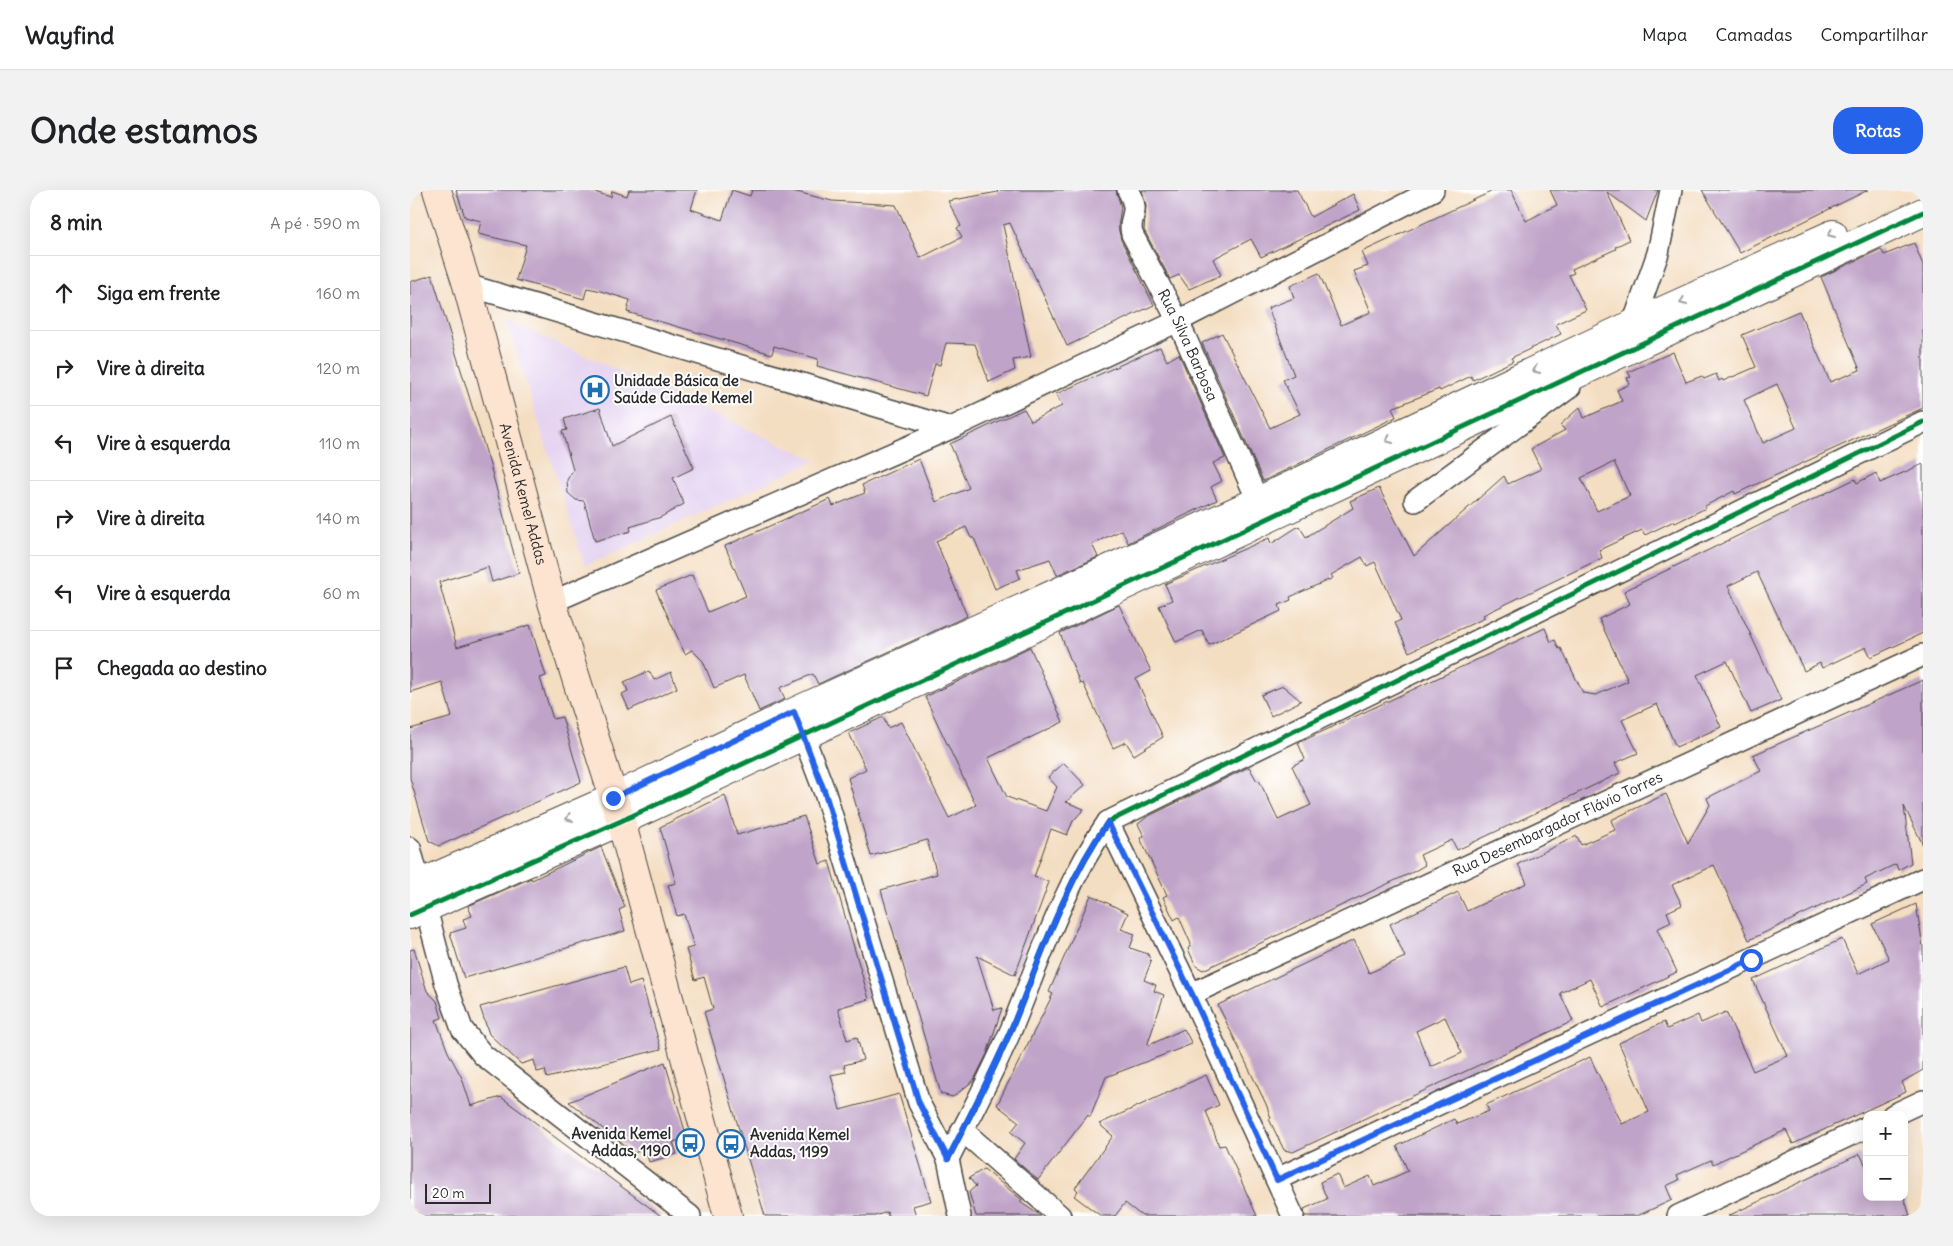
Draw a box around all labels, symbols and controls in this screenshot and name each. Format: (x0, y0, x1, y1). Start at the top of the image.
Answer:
text: Wayfind (25, 20, 114, 50)
text: Mapa (1642, 23, 1687, 46)
text: Camadas (1715, 23, 1792, 46)
text: Compartilhar (1820, 23, 1928, 46)
button: Rotas (1833, 107, 1923, 154)
text: Onde estamos (30, 108, 258, 152)
text: 8 min (50, 209, 102, 236)
text: A pé · 590 m (270, 213, 360, 233)
one-way arrow (1827, 228, 1836, 239)
icon: ahead (50, 279, 78, 307)
text: Siga em frente (97, 281, 220, 305)
text: 160 m (316, 283, 360, 303)
street label: Rua Silva Barbosa (1154, 286, 1223, 404)
one-way arrow (1679, 295, 1688, 306)
icon: right (50, 354, 78, 382)
text: Vire à direita (97, 356, 205, 380)
text: 120 m (317, 358, 360, 378)
one-way arrow (1532, 364, 1541, 374)
place label: Unidade Básica de Saúde Cidade Kemel (614, 371, 752, 407)
hospital icon: Unidade Básica de Saúde Cidade Kemel (580, 375, 610, 405)
street label: Avenida Kemel Addas (495, 421, 552, 567)
icon: left (50, 429, 78, 457)
text: Vire à esquerda (97, 431, 231, 455)
text: 110 m (319, 433, 360, 453)
one-way arrow (1385, 433, 1394, 444)
icon: right (50, 504, 78, 532)
text: Vire à direita (97, 506, 205, 530)
text: 140 m (316, 508, 360, 528)
icon: left (50, 579, 78, 607)
text: Vire à esquerda (97, 581, 231, 605)
text: 60 m (322, 583, 360, 603)
icon: arrive (50, 654, 78, 682)
text: Chegada ao destino (97, 656, 267, 680)
street label: Rua Desembargador Flávio Torres (1450, 767, 1665, 881)
route end (602, 787, 625, 810)
one-way arrow (565, 811, 574, 822)
route start (1740, 949, 1763, 972)
map controls (1863, 1111, 1908, 1201)
button: + (1863, 1111, 1908, 1156)
place label: Avenida Kemel Addas, 1190 (572, 1124, 671, 1160)
place label: Avenida Kemel Addas, 1199 (750, 1125, 849, 1161)
bus stop icon: Avenida Kemel Addas, 1190 (675, 1128, 705, 1158)
bus stop icon: Avenida Kemel Addas, 1199 (716, 1129, 746, 1159)
button: − (1863, 1156, 1908, 1201)
scale bar (425, 1181, 491, 1204)
text: 20 m (432, 1184, 465, 1202)

